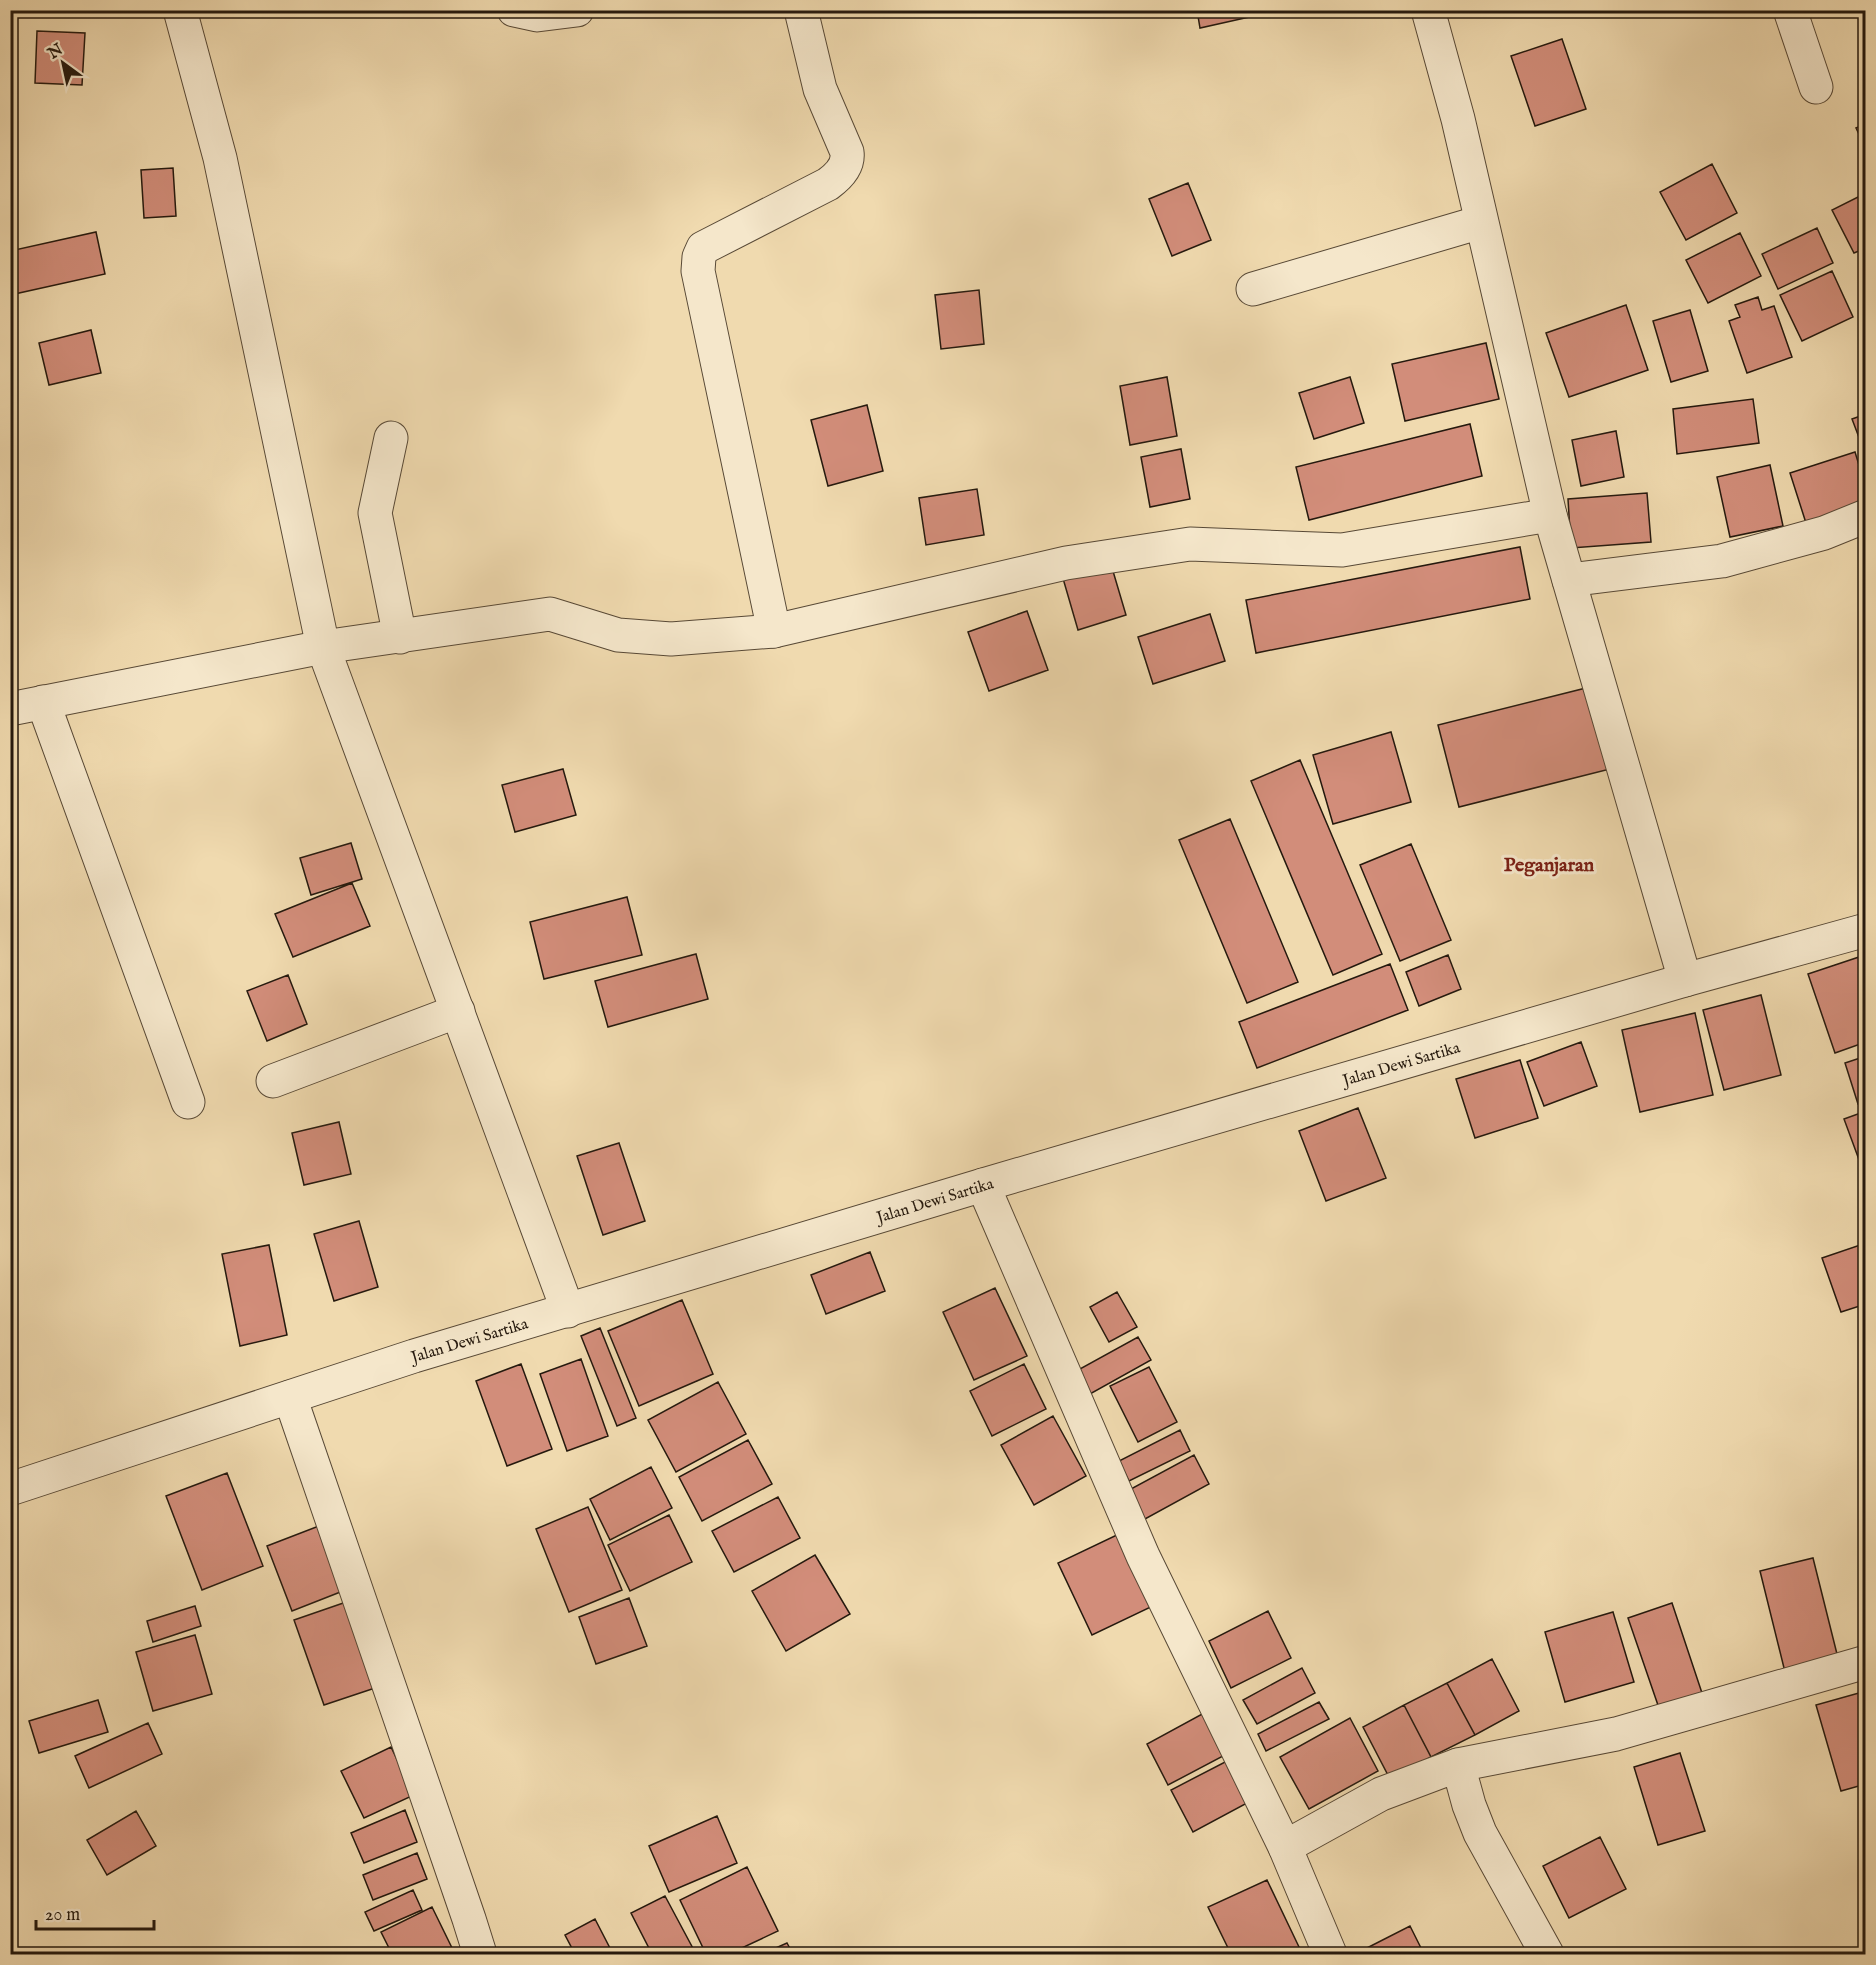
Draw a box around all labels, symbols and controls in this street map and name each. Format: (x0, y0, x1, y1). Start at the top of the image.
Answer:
north arrow (33, 33, 93, 93)
text: N (44, 40, 67, 65)
district label: Peganjaran (1504, 853, 1595, 878)
street label: Jalan Dewi Sartika (1339, 1038, 1463, 1092)
street label: Jalan Dewi Sartika (872, 1174, 996, 1229)
street label: Jalan Dewi Sartika (407, 1314, 531, 1369)
scale bar (36, 1893, 154, 1931)
text: 20 m (45, 1904, 80, 1927)

